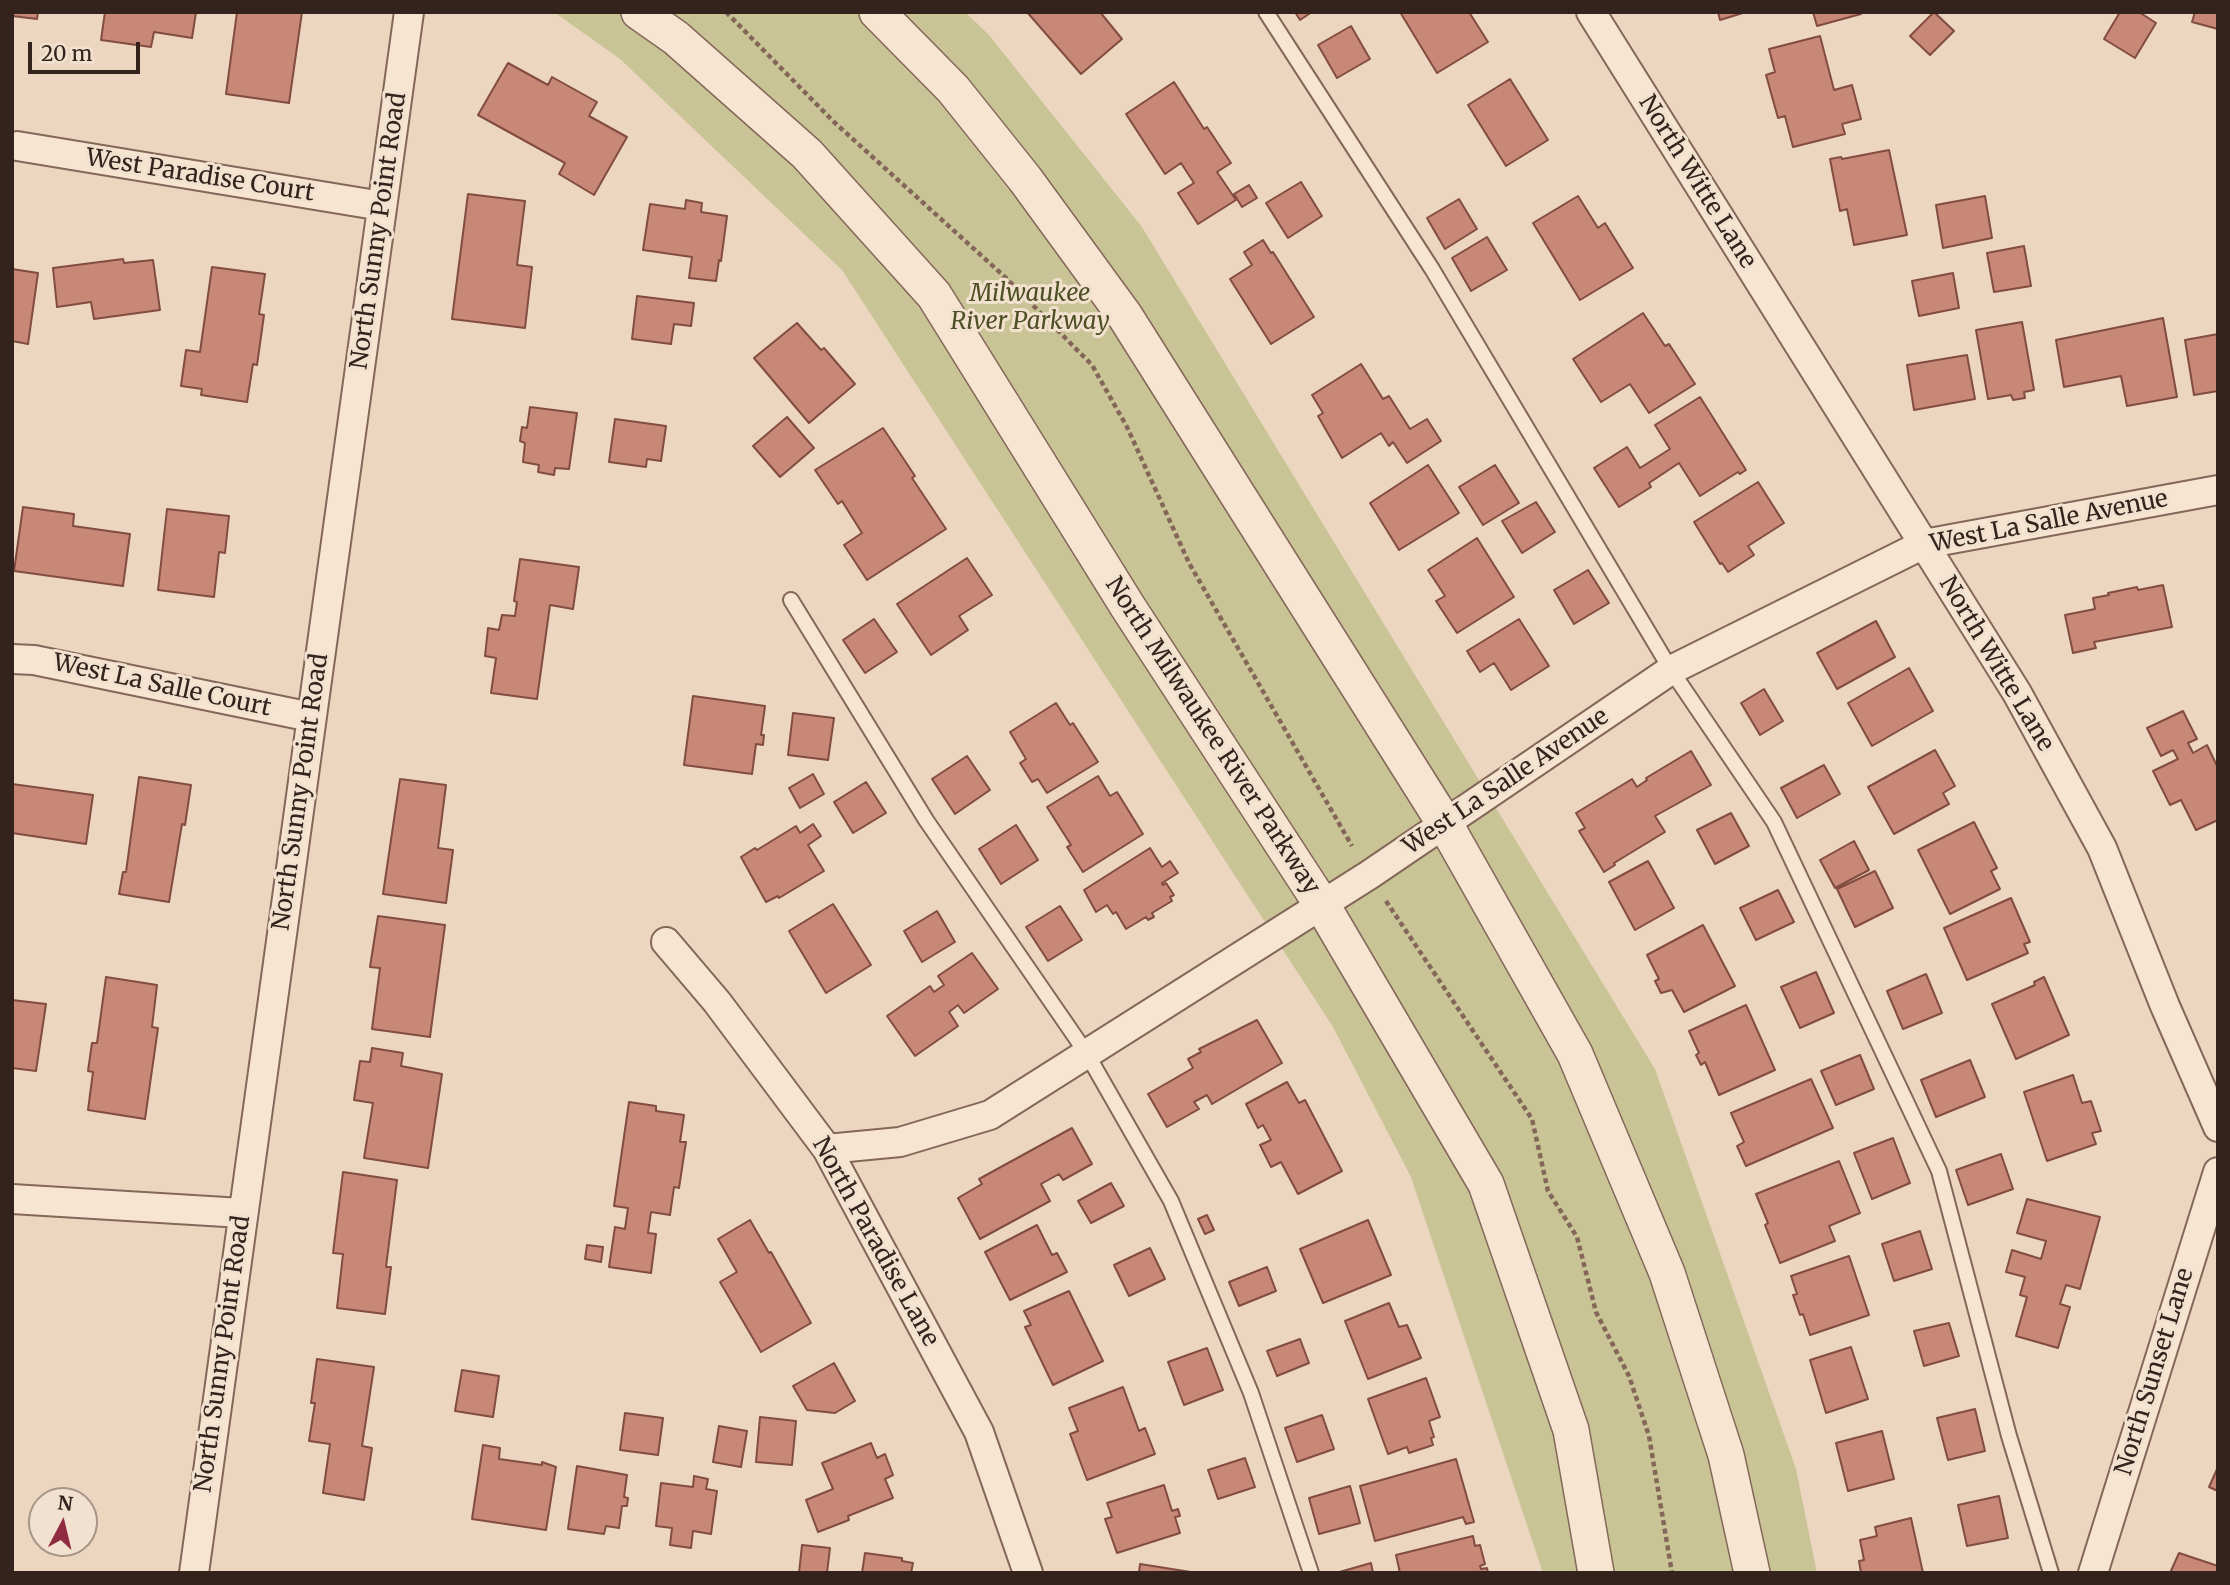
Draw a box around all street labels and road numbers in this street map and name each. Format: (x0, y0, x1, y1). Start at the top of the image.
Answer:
street label: North Witte Lane (1632, 90, 1762, 274)
street label: North Sunny Point Road (345, 91, 413, 371)
street label: West Paradise Court (84, 144, 316, 208)
street label: West La Salle Avenue (1928, 485, 2170, 559)
street label: North Witte Lane (1932, 571, 2060, 757)
street label: North Milwaukee River Parkway (1098, 572, 1326, 900)
street label: West La Salle Court (51, 649, 273, 723)
street label: North Sunny Point Road (267, 652, 335, 932)
street label: West La Salle Avenue (1398, 703, 1614, 861)
street label: North Paradise Lane (806, 1132, 944, 1352)
street label: North Sunny Point Road (189, 1214, 257, 1494)
street label: North Sunset Lane (2110, 1265, 2200, 1479)

